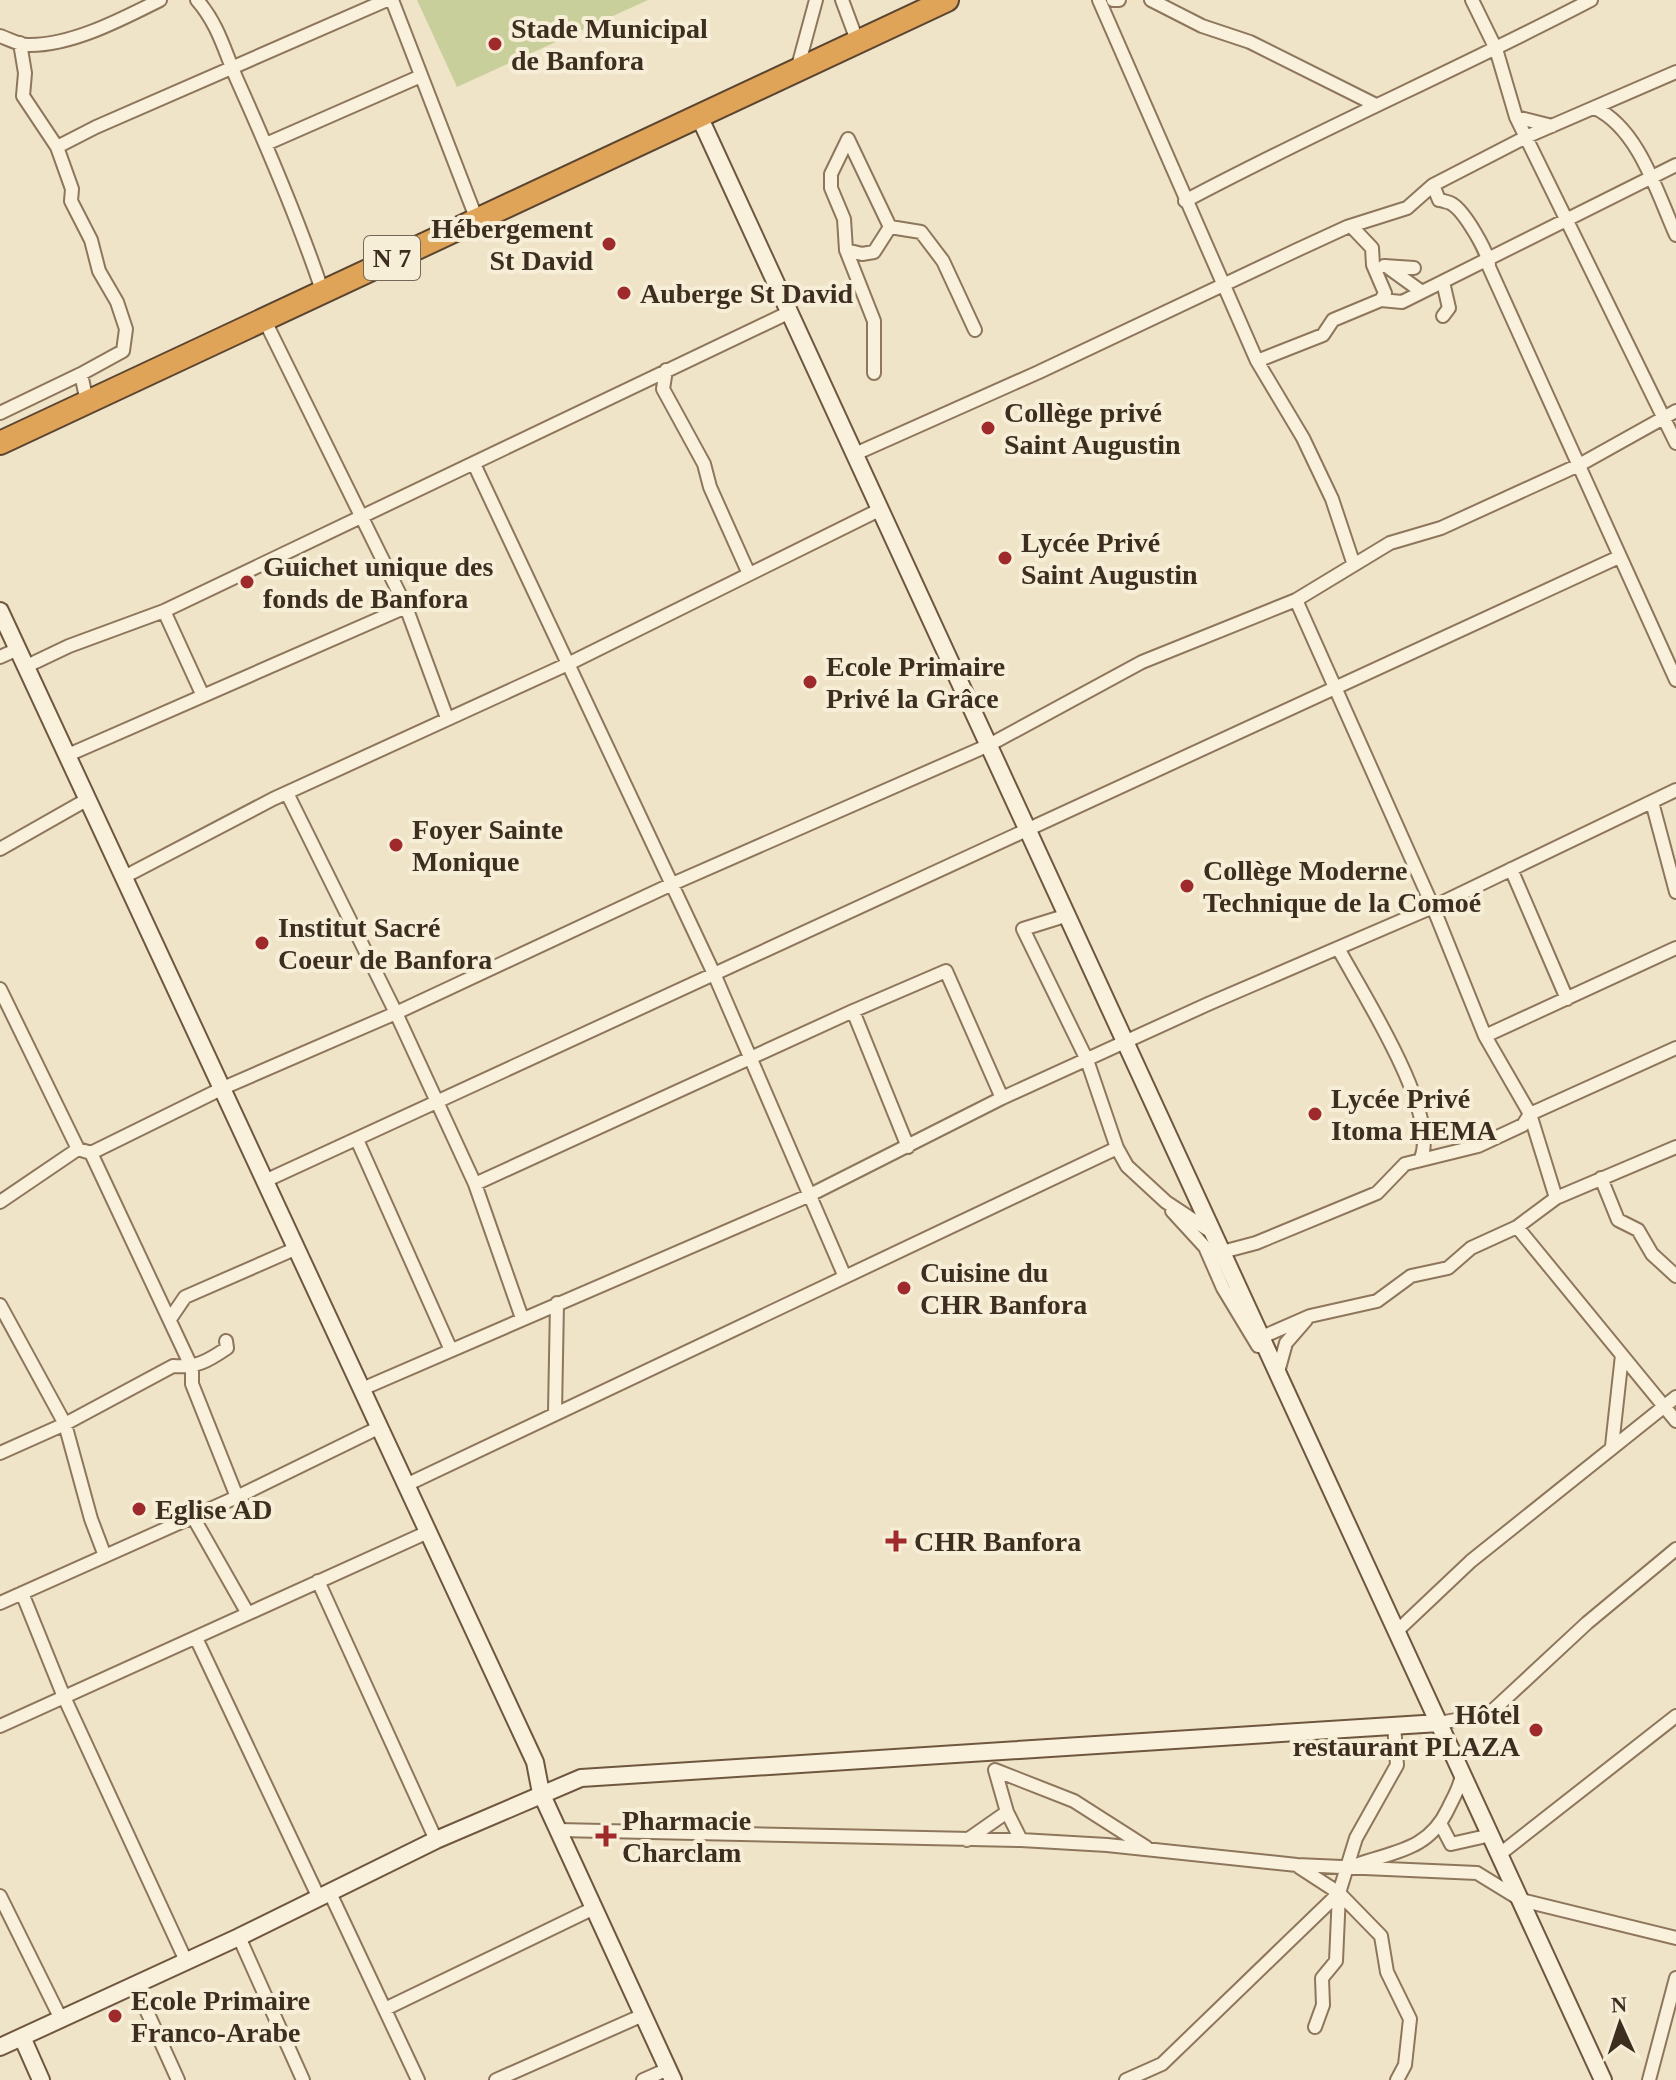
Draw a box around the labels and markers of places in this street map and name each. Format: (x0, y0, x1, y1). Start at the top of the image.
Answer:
place label: Stade Municipal de Banfora (511, 13, 708, 76)
marker: Stade Municipal de Banfora (486, 35, 504, 53)
place label: Hébergement St David (431, 213, 594, 276)
marker: Hébergement St David (600, 235, 618, 253)
place label: Auberge St David (640, 278, 854, 309)
marker: Auberge St David (615, 284, 633, 302)
place label: Collège privé Saint Augustin (1004, 397, 1181, 460)
marker: Collège privé Saint Augustin (979, 419, 997, 437)
place label: Lycée Privé Saint Augustin (1021, 527, 1198, 590)
marker: Lycée Privé Saint Augustin (996, 549, 1014, 567)
place label: Guichet unique des fonds de Banfora (263, 551, 493, 614)
marker: Guichet unique des fonds de Banfora (238, 573, 256, 591)
place label: Ecole Primaire Privé la Grâce (826, 651, 1005, 714)
marker: Ecole Primaire Privé la Grâce (801, 673, 819, 691)
place label: Foyer Sainte Monique (412, 814, 563, 877)
marker: Foyer Sainte Monique (387, 836, 405, 854)
place label: Collège Moderne Technique de la Comoé (1203, 855, 1481, 918)
marker: Collège Moderne Technique de la Comoé (1178, 877, 1196, 895)
place label: Institut Sacré Coeur de Banfora (278, 912, 492, 975)
marker: Institut Sacré Coeur de Banfora (253, 934, 271, 952)
place label: Lycée Privé Itoma HEMA (1331, 1083, 1497, 1146)
marker: Lycée Privé Itoma HEMA (1306, 1105, 1324, 1123)
place label: Cuisine du CHR Banfora (920, 1257, 1087, 1320)
marker: Cuisine du CHR Banfora (895, 1279, 913, 1297)
place label: Eglise AD (155, 1494, 272, 1525)
marker: Eglise AD (130, 1500, 148, 1518)
place label: CHR Banfora (914, 1526, 1081, 1557)
marker: CHR Banfora (885, 1530, 907, 1552)
place label: Hôtel restaurant PLAZA (1293, 1699, 1521, 1762)
marker: Hôtel restaurant PLAZA (1527, 1721, 1545, 1739)
place label: Pharmacie Charclam (622, 1805, 751, 1868)
marker: Pharmacie Charclam (597, 1827, 615, 1845)
place label: Ecole Primaire Franco-Arabe (131, 1985, 310, 2048)
marker: Ecole Primaire Franco-Arabe (106, 2007, 124, 2025)

